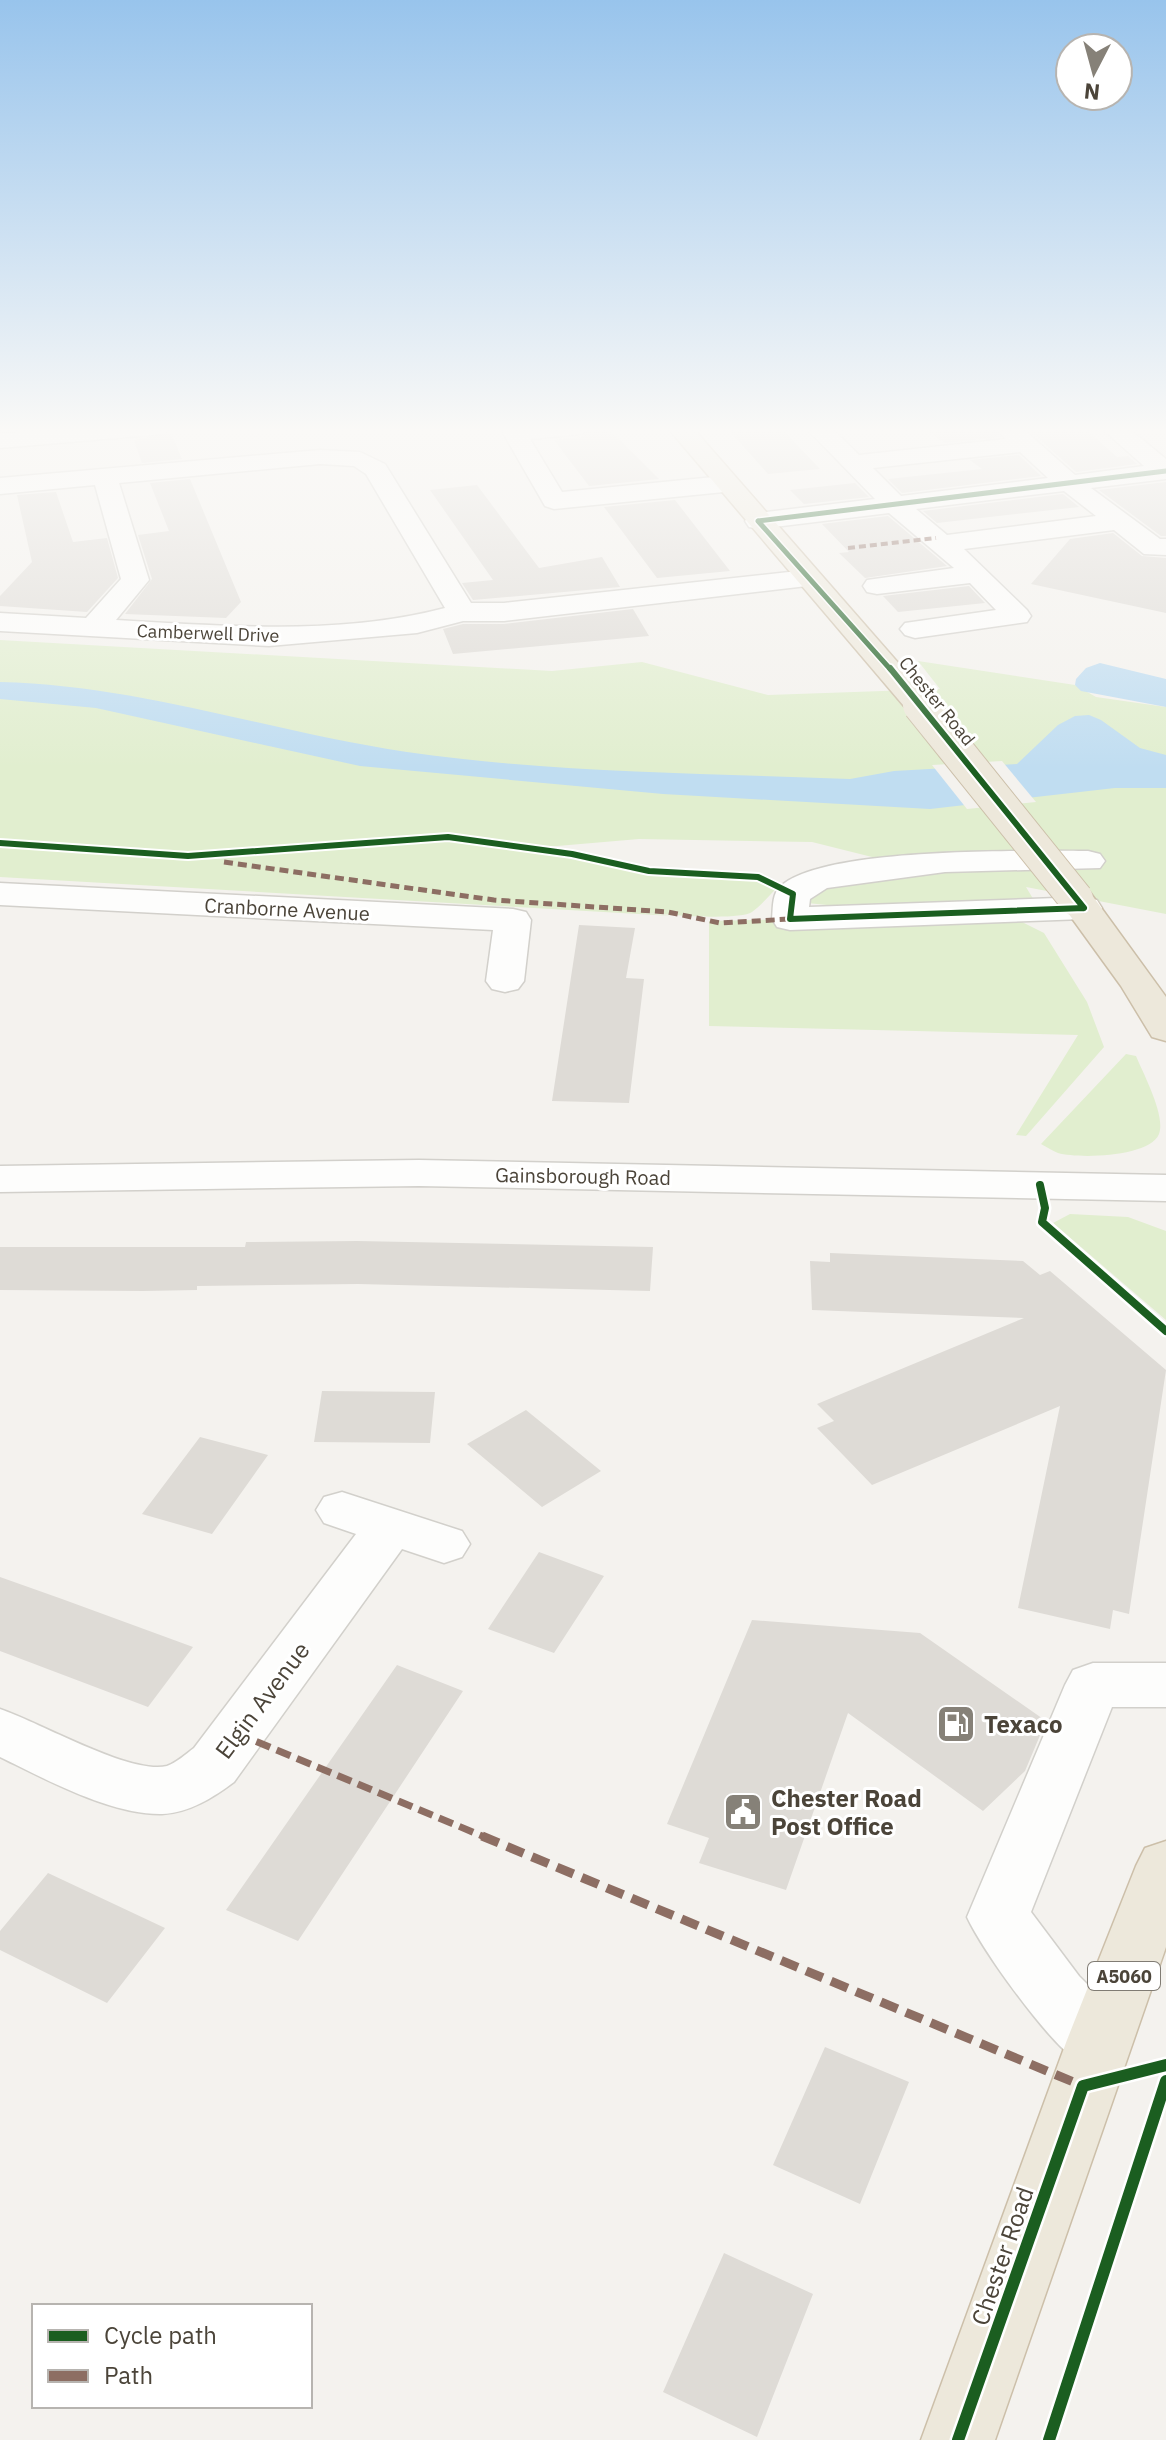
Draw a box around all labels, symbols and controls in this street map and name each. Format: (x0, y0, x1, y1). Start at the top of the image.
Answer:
north arrow (1054, 32, 1134, 112)
text: N (1082, 77, 1101, 108)
street label: Camberwell Drive (136, 619, 280, 647)
street label: Chester Road (894, 652, 980, 750)
street label: Cranborne Avenue (204, 891, 370, 927)
street label: Gainsborough Road (495, 1161, 671, 1191)
street label: Elgin Avenue (208, 1635, 316, 1765)
fuel station icon: Texaco (935, 1703, 977, 1745)
place label: Texaco (984, 1708, 1062, 1740)
place label: Chester Road Post Office (771, 1782, 922, 1842)
public building icon: Chester Road Post Office (722, 1791, 764, 1833)
road number: A5060 (1088, 1962, 1160, 1990)
street label: Chester Road (963, 2183, 1041, 2329)
legend (32, 2304, 312, 2408)
text: Cycle path (104, 2319, 217, 2351)
text: Path (104, 2359, 153, 2391)

